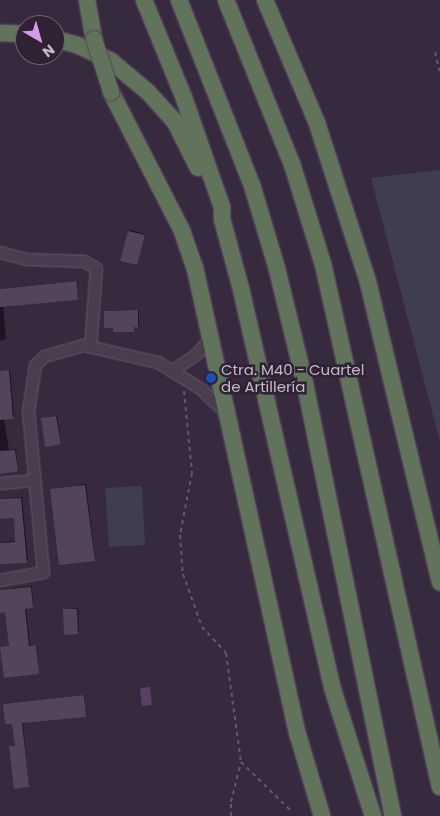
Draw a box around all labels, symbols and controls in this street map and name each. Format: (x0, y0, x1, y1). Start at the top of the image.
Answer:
north arrow (15, 15, 65, 65)
text: N (38, 40, 59, 62)
place label: Ctra. M40 - Cuartel de Artillería (221, 360, 364, 395)
marker: Ctra. M40 - Cuartel de Artillería (205, 372, 217, 384)

